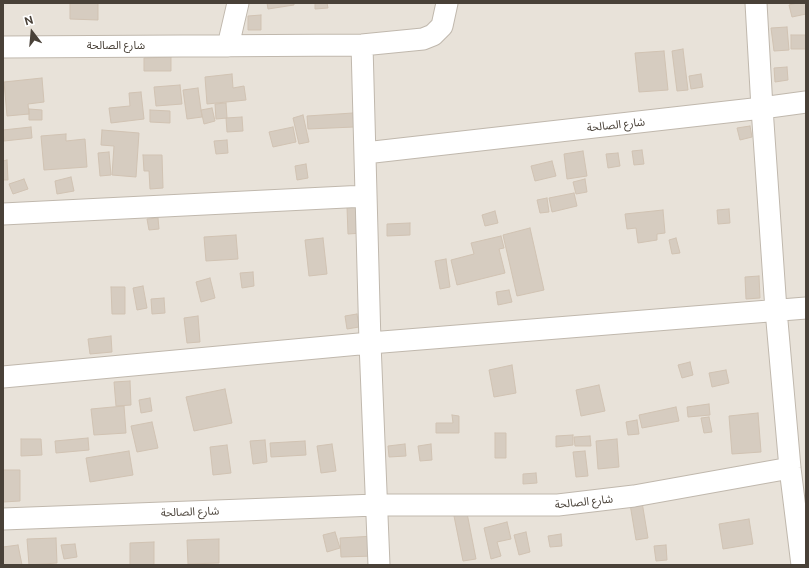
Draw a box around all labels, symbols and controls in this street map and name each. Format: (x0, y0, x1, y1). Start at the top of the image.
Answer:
north arrow (12, 12, 52, 52)
text: N (23, 14, 34, 27)
street label: شارع الصالحة (87, 39, 145, 53)
street label: شارع الصالحة (586, 115, 646, 135)
street label: شارع الصالحة (554, 492, 614, 512)
street label: شارع الصالحة (161, 504, 219, 520)

